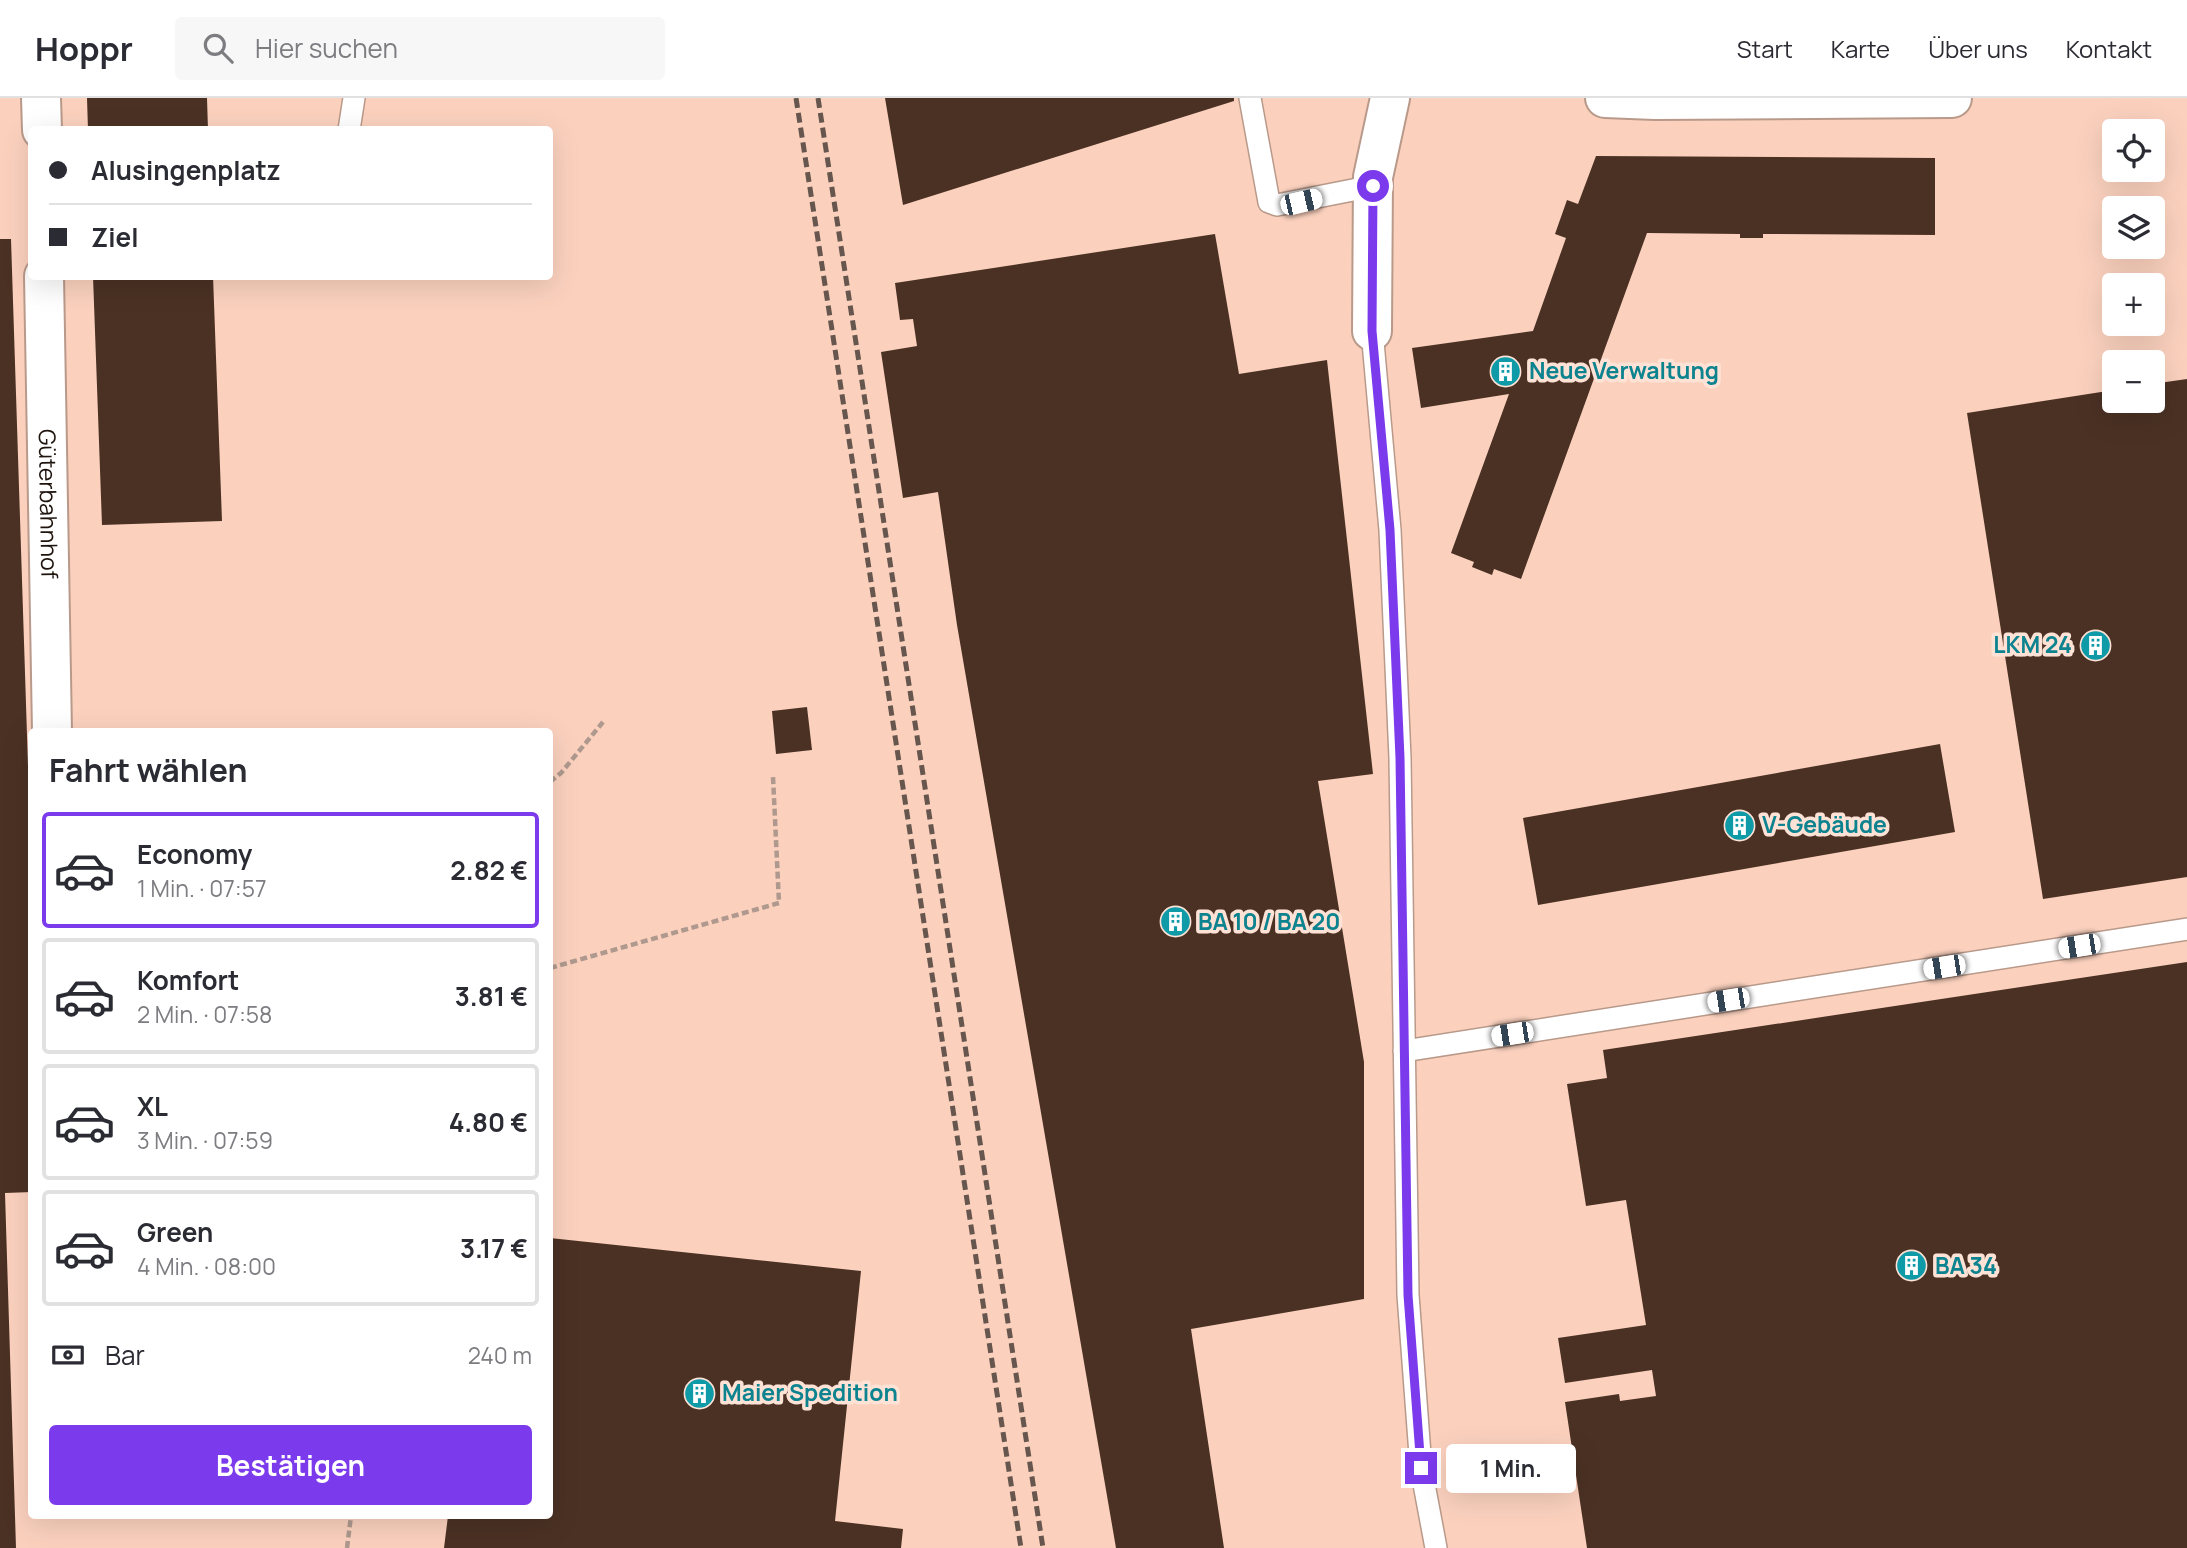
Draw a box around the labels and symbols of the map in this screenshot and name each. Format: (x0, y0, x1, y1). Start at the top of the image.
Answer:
route start (1357, 170, 1389, 202)
car (1279, 187, 1324, 217)
building icon: Neue Verwaltung (1489, 354, 1523, 388)
place label: Neue Verwaltung (1529, 354, 1719, 386)
street label: Güterbahnhof (32, 429, 66, 579)
place label: LKM 24 (1993, 628, 2072, 660)
building icon: LKM 24 (2078, 628, 2112, 662)
building icon: V-Gebäude (1722, 808, 1756, 842)
place label: V-Gebäude (1762, 808, 1887, 840)
building icon: BA 10 / BA 20 (1158, 905, 1192, 939)
place label: BA 10 / BA 20 (1198, 905, 1340, 937)
car (2057, 932, 2102, 960)
car (1922, 953, 1967, 981)
car (1706, 986, 1751, 1014)
car (1490, 1020, 1535, 1048)
building icon: BA 34 (1895, 1249, 1929, 1283)
place label: BA 34 (1935, 1249, 1997, 1281)
building icon: Maier Spedition (682, 1376, 716, 1410)
place label: Maier Spedition (722, 1376, 898, 1408)
callout: 1 Min. (1446, 1444, 1575, 1492)
route end (1405, 1452, 1437, 1484)

